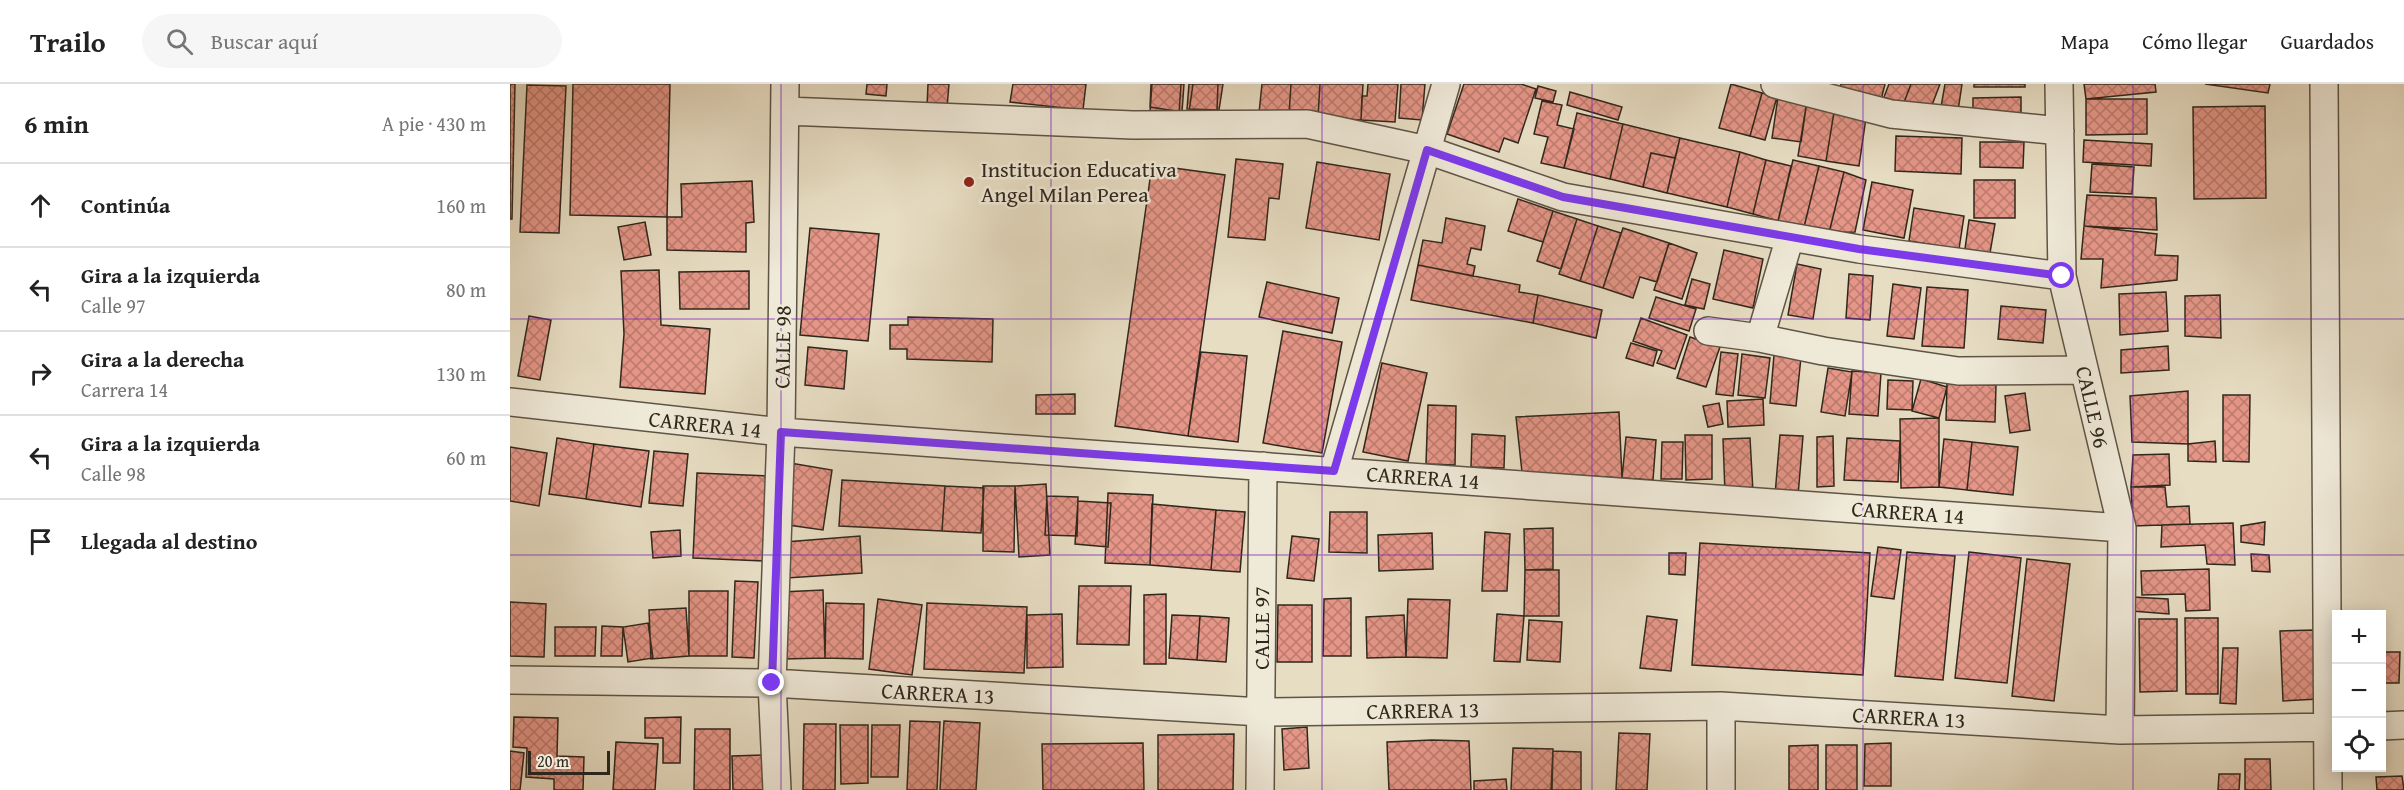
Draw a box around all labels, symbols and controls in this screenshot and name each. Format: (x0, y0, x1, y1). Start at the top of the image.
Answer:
search box (142, 14, 562, 68)
text: Trailo (30, 21, 106, 62)
icon: search (163, 25, 196, 58)
text: Buscar aquí (211, 25, 318, 57)
text: Mapa (2061, 26, 2109, 57)
text: Cómo llegar (2142, 26, 2247, 57)
text: Guardados (2280, 26, 2374, 57)
text: 6 min (24, 104, 89, 143)
text: A pie · 430 m (382, 109, 486, 138)
place label: Institucion Educativa Angel Milan Perea (981, 153, 1177, 210)
marker: Institucion Educativa Angel Milan Perea (962, 175, 976, 189)
icon: ahead (24, 189, 57, 222)
text: Continúa (81, 189, 170, 221)
text: 160 m (436, 191, 486, 220)
text: Gira a la izquierda (81, 259, 260, 291)
route start (2048, 262, 2074, 288)
icon: left (24, 273, 57, 306)
text: 80 m (446, 275, 486, 304)
text: Calle 97 (81, 291, 146, 320)
street label: CALLE 98 (765, 305, 799, 389)
text: Gira a la derecha (81, 343, 244, 375)
icon: right (24, 357, 57, 390)
text: 130 m (436, 359, 486, 388)
street label: CALLE 96 (2068, 363, 2118, 451)
text: Carrera 14 (81, 375, 168, 404)
street label: CARRERA 14 (647, 402, 763, 446)
text: Gira a la izquierda (81, 427, 260, 459)
icon: left (24, 441, 57, 474)
text: 60 m (446, 443, 486, 472)
street label: CARRERA 14 (1365, 457, 1481, 497)
text: Calle 98 (81, 459, 146, 488)
street label: CARRERA 14 (1850, 492, 1966, 532)
icon: arrive (24, 525, 57, 558)
text: Llegada al destino (81, 525, 257, 557)
street label: CALLE 97 (1245, 586, 1277, 670)
map controls (2332, 610, 2386, 772)
button: + (2332, 610, 2386, 664)
button: − (2332, 664, 2386, 718)
route end (758, 669, 784, 695)
street label: CARRERA 13 (881, 674, 995, 712)
street label: CARRERA 13 (1366, 693, 1480, 727)
street label: CARRERA 13 (1852, 698, 1966, 736)
button: locate (2332, 718, 2386, 772)
scale bar (528, 748, 610, 776)
text: 20 m (537, 749, 569, 773)

